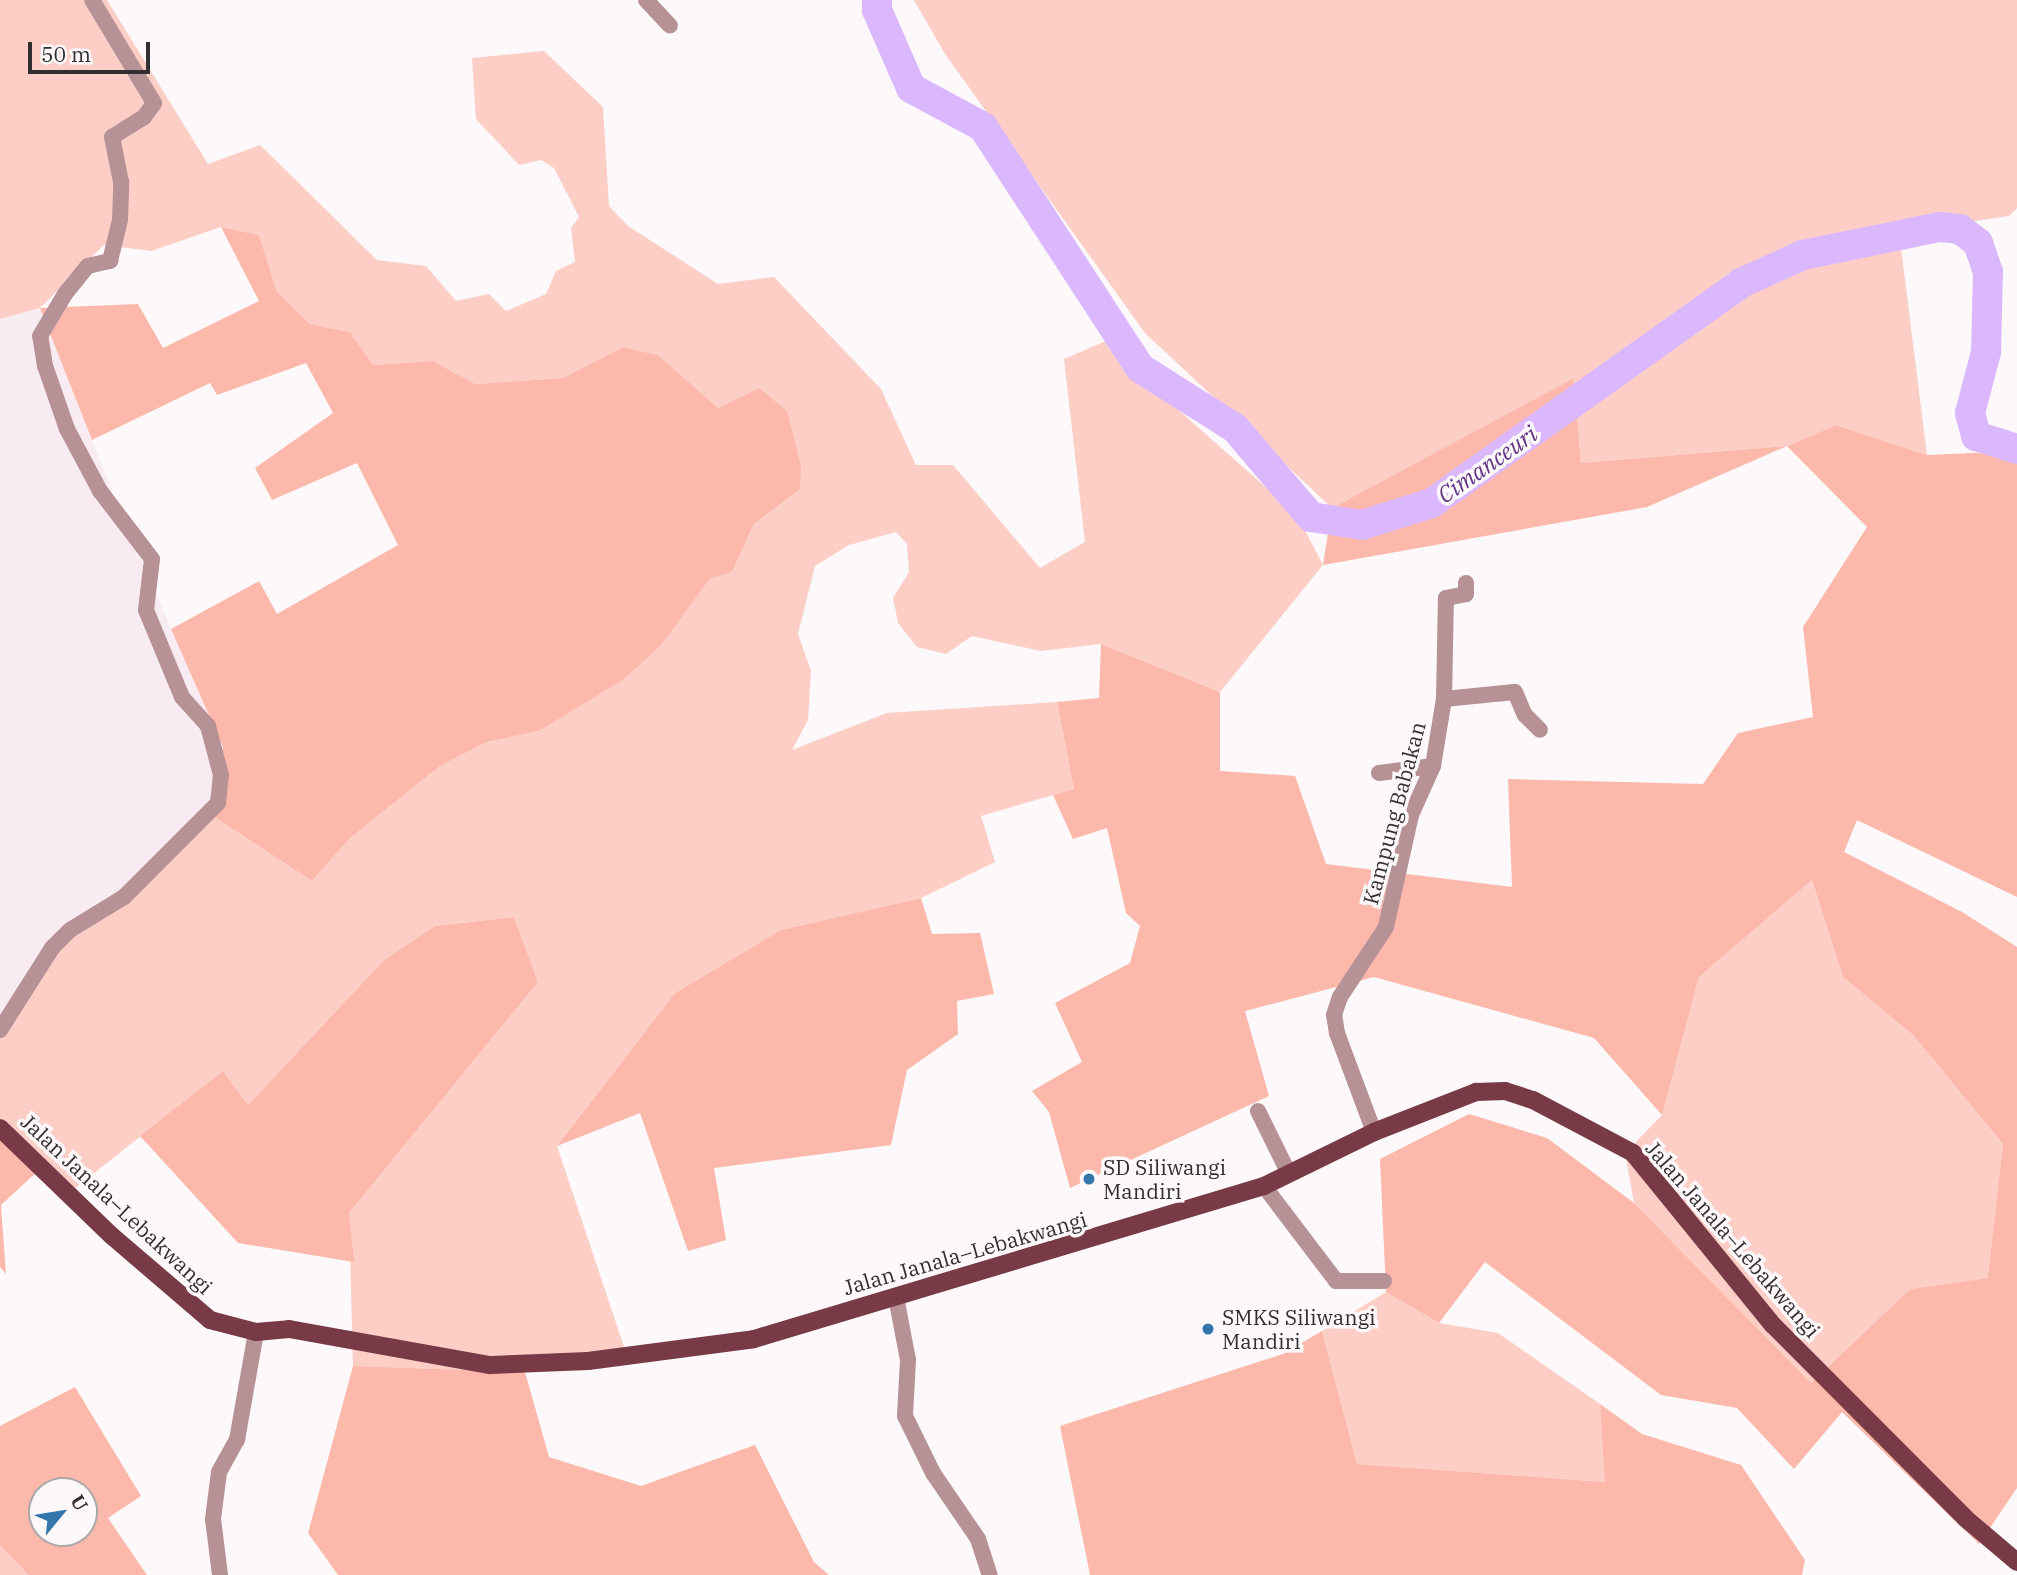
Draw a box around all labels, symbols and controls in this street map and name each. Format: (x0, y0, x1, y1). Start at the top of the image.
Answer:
scale bar (32, 28, 154, 72)
text: 50 m (41, 40, 91, 68)
water label: Cimanceuri (1432, 420, 1542, 508)
street label: Kampung Babakan (1357, 719, 1431, 907)
street label: Jalan Janala–Lebakwangi (16, 1109, 218, 1299)
street label: Jalan Janala–Lebakwangi (1641, 1136, 1825, 1342)
place label: SD Siliwangi Mandiri (1103, 1154, 1226, 1204)
marker: SD Siliwangi Mandiri (1081, 1171, 1097, 1187)
street label: Jalan Janala–Lebakwangi (840, 1206, 1090, 1300)
place label: SMKS Siliwangi Mandiri (1222, 1304, 1376, 1354)
marker: SMKS Siliwangi Mandiri (1200, 1321, 1216, 1337)
north arrow (28, 1477, 98, 1547)
text: U (65, 1490, 94, 1515)

